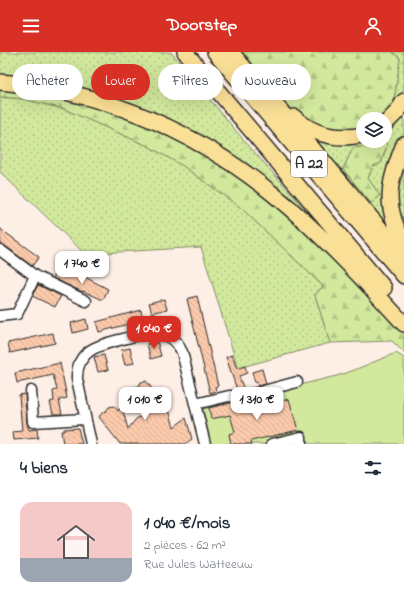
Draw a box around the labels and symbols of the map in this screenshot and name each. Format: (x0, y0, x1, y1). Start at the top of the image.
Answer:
road number: A 22 (291, 151, 327, 177)
pin: 1 740 € (45, 251, 119, 285)
pin: 1 040 € (117, 316, 191, 350)
pin: 1 010 € (108, 387, 182, 421)
pin: 1 310 € (220, 387, 294, 421)

